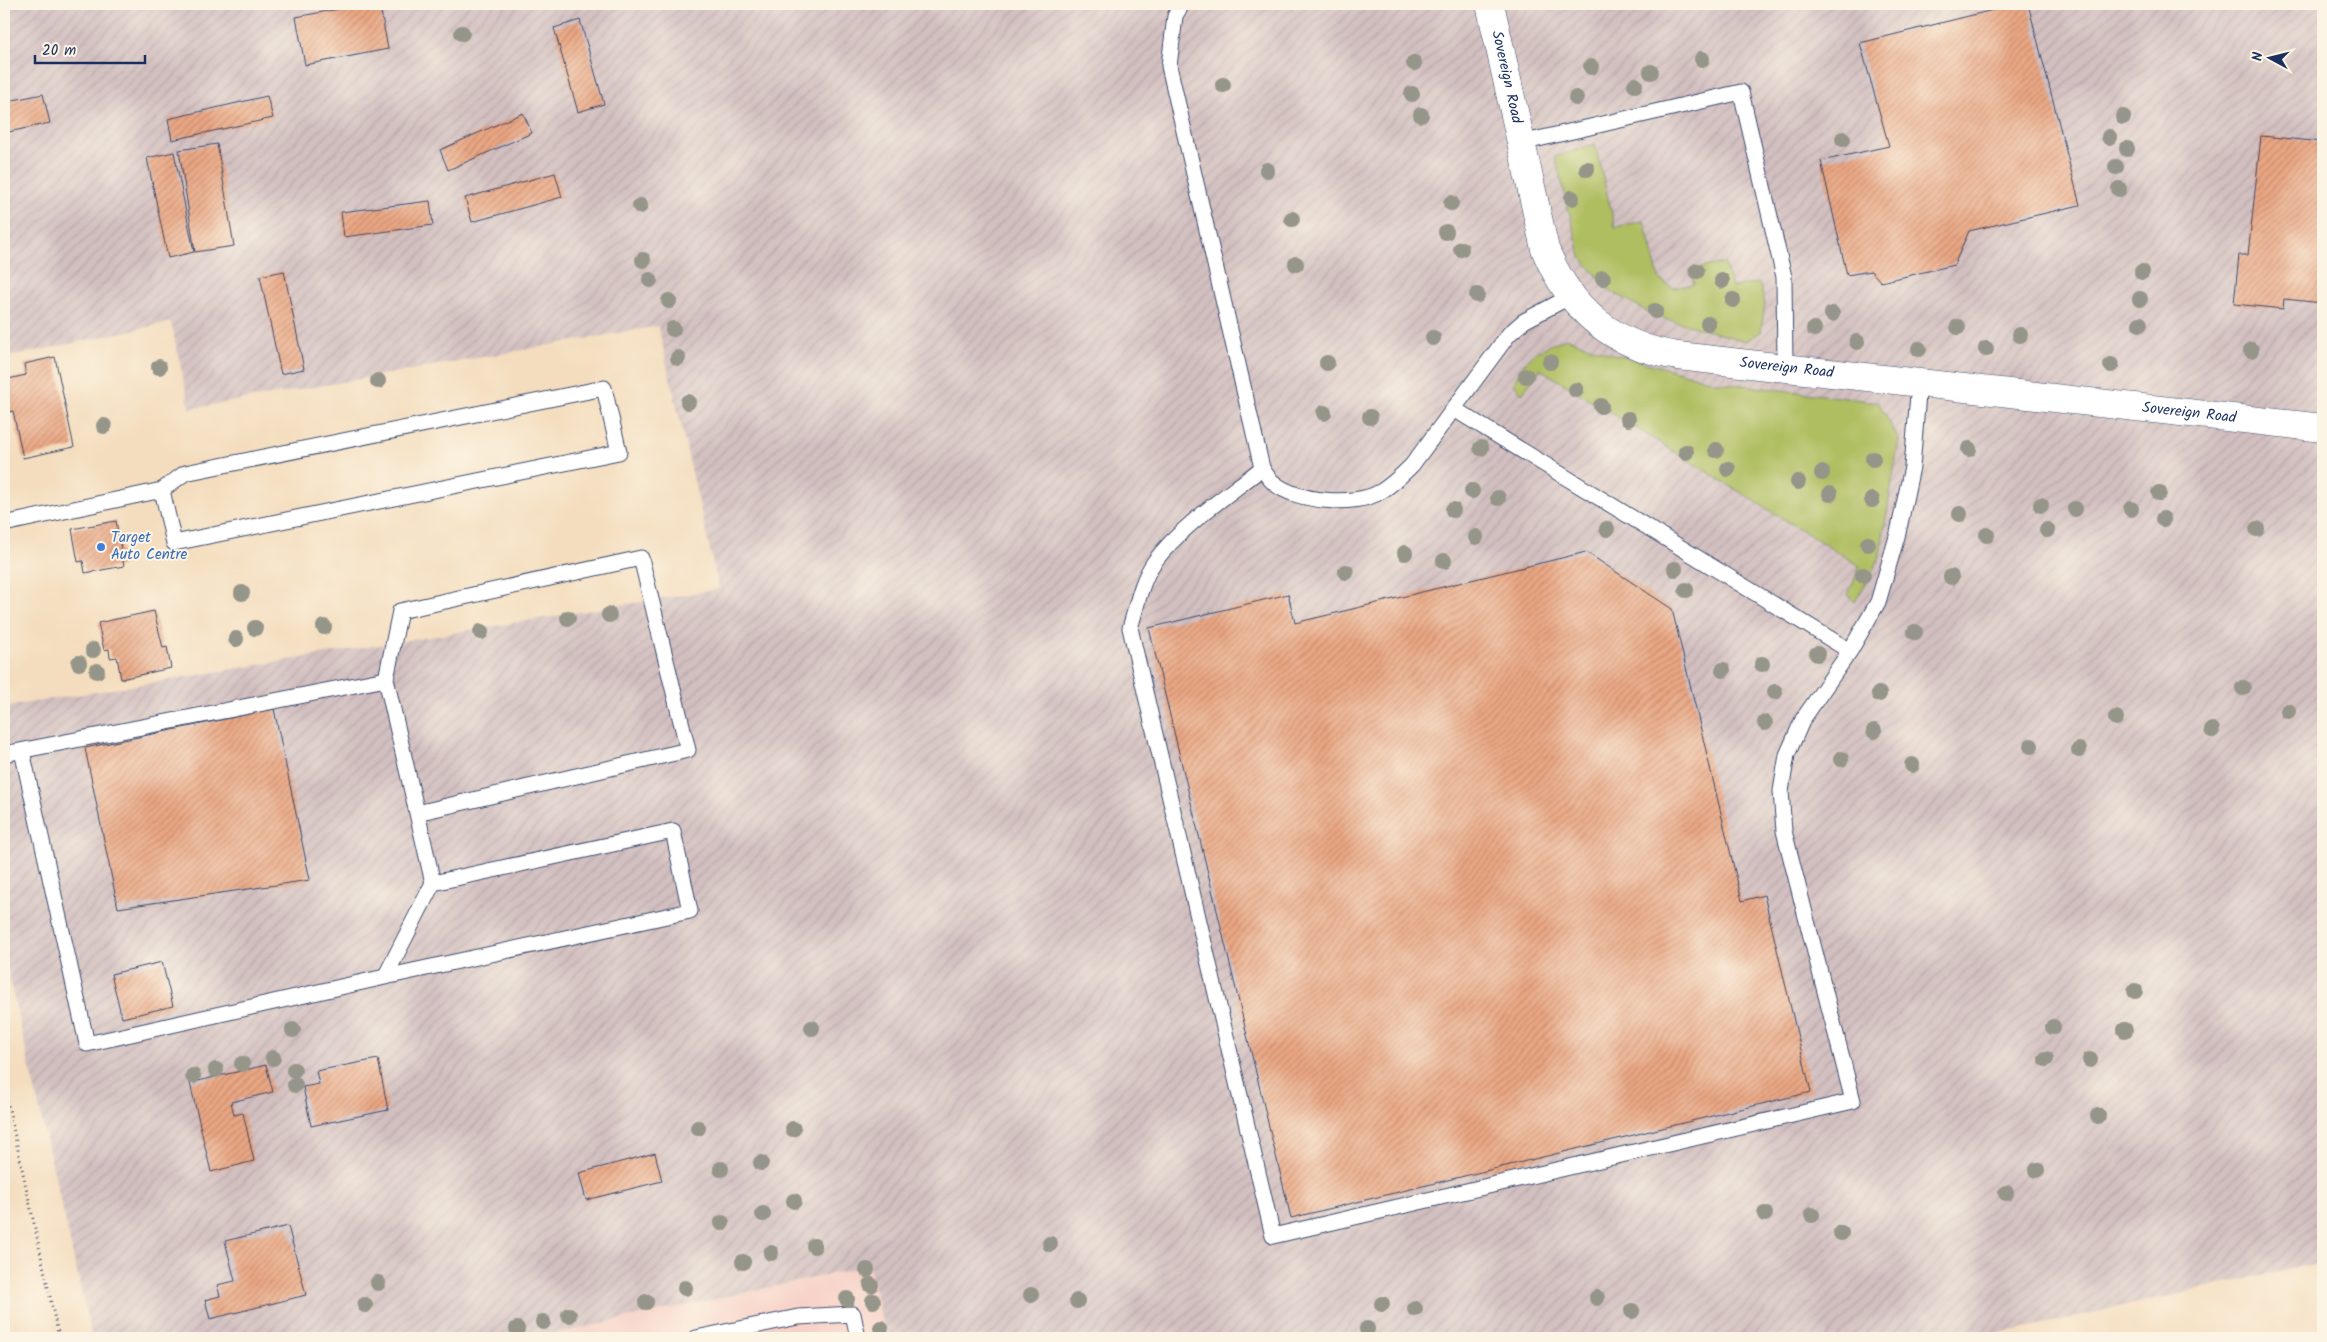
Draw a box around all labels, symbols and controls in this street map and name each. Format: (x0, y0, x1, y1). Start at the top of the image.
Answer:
street label: Sovereign Road (1484, 28, 1529, 126)
scale bar (35, 32, 145, 64)
north arrow (2244, 32, 2294, 82)
text: 20 m (42, 39, 76, 63)
text: N (2247, 51, 2270, 62)
street label: Sovereign Road (1738, 351, 1835, 385)
street label: Sovereign Road (2141, 396, 2238, 430)
place label: Target Auto Centre (111, 526, 187, 567)
marker: Target Auto Centre (95, 541, 107, 553)

